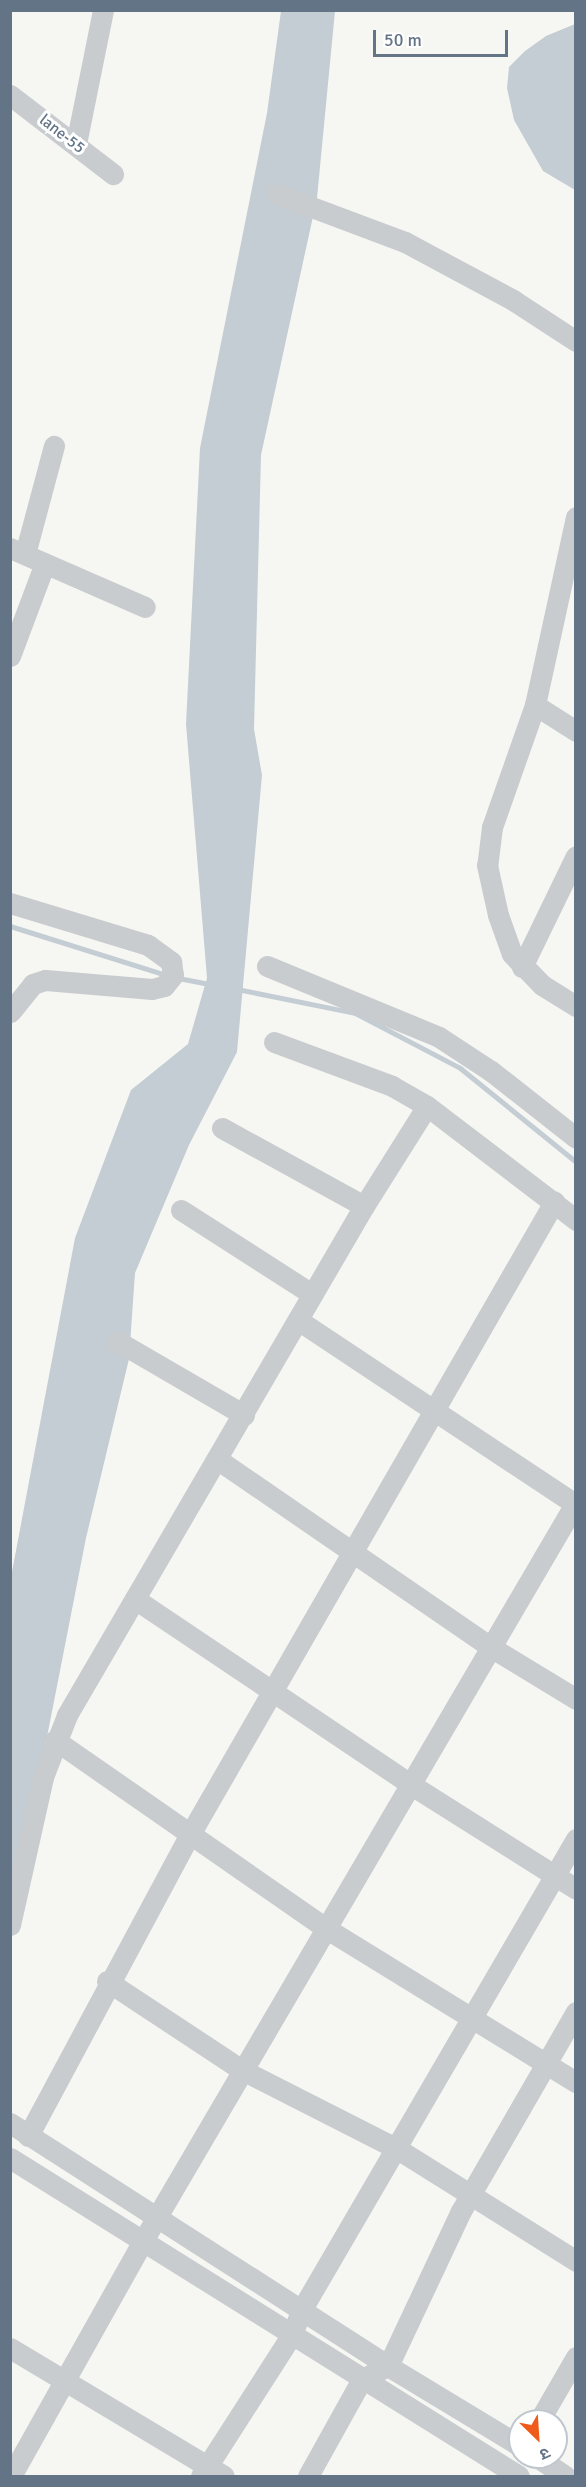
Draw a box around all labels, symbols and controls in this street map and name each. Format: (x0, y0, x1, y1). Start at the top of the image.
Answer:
scale bar (376, 18, 511, 56)
text: 50 m (384, 29, 422, 51)
street label: lane-55 (35, 110, 89, 158)
north arrow (508, 2409, 568, 2469)
text: उ (536, 2442, 553, 2465)

